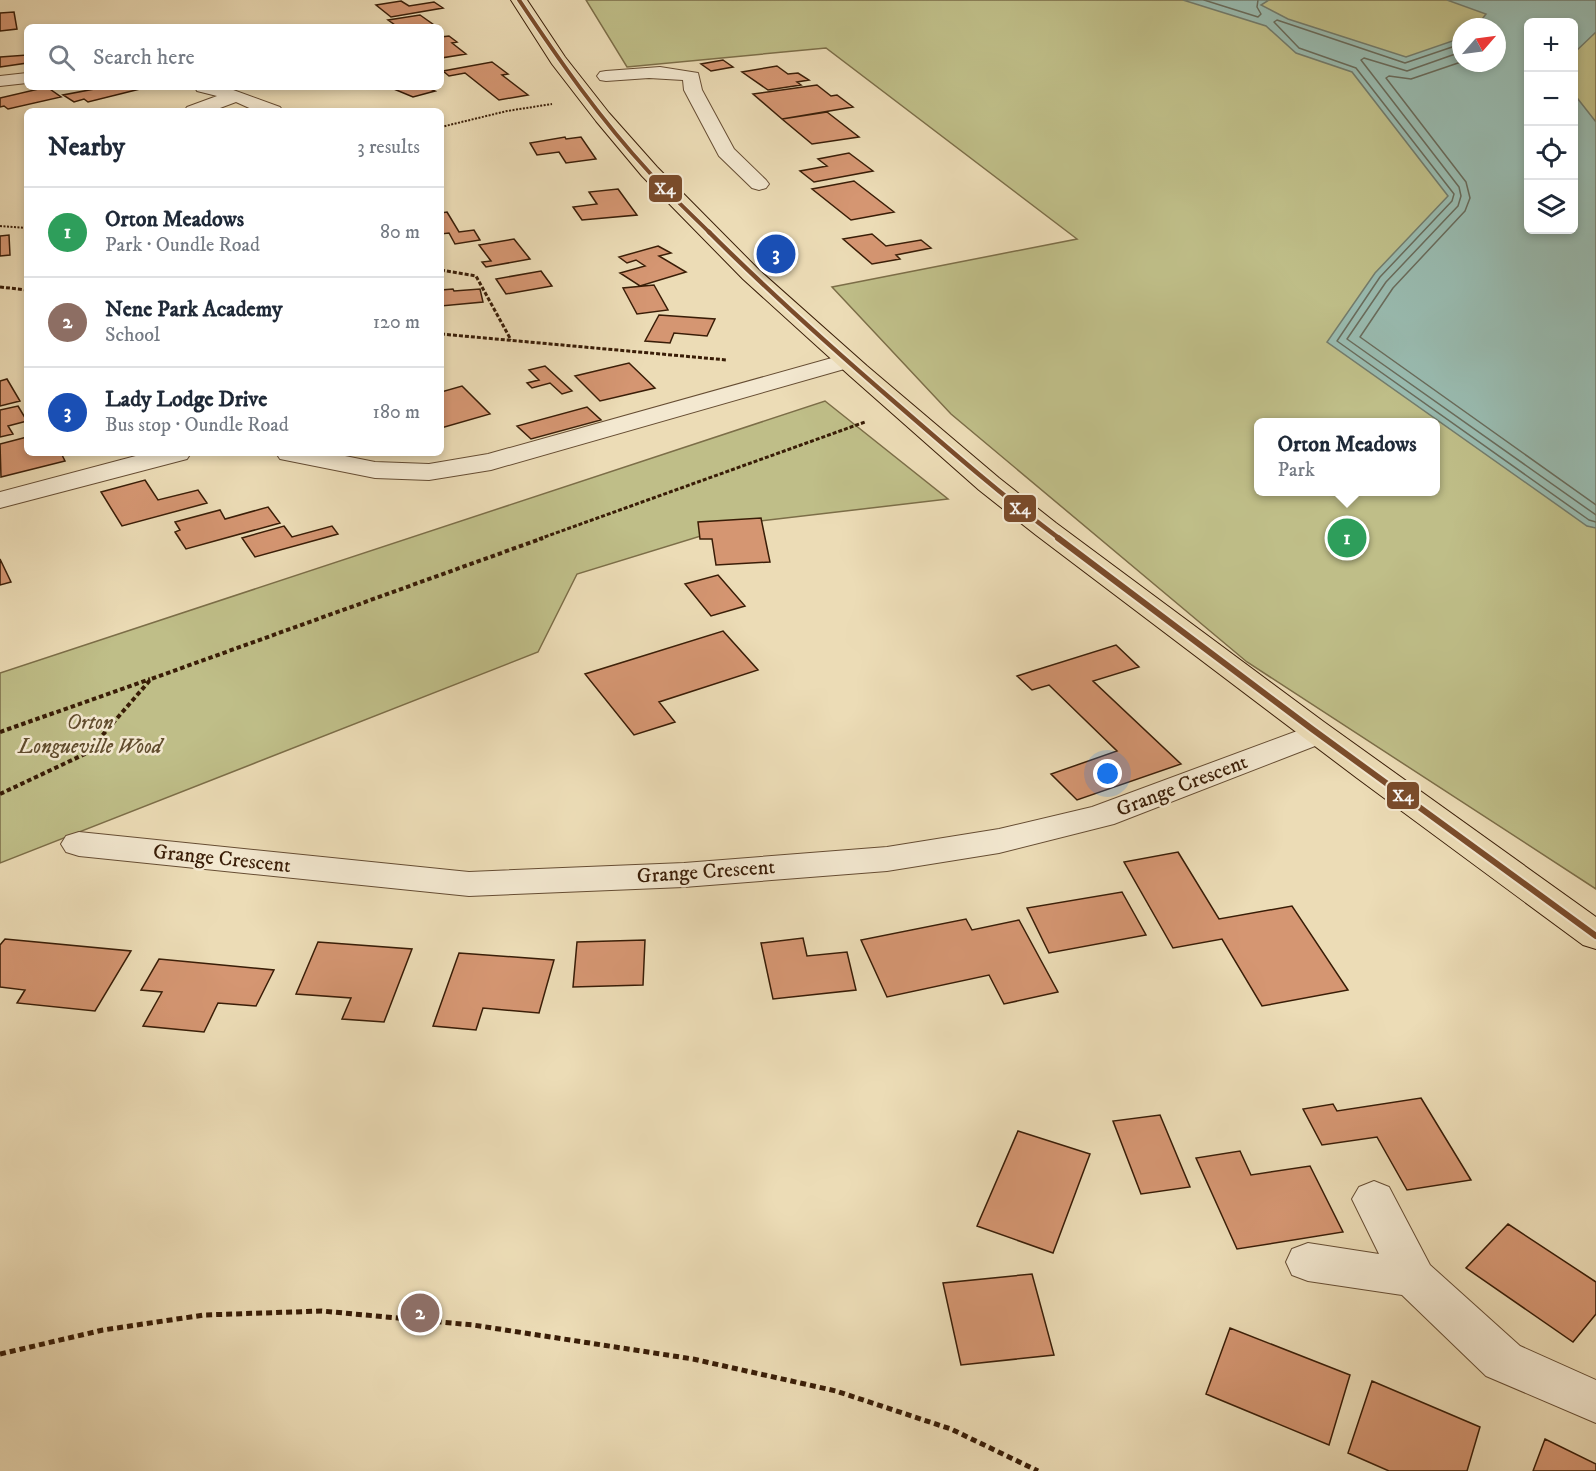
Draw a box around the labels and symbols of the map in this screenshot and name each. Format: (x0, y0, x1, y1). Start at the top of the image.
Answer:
north arrow (1452, 18, 1506, 72)
line badge: X4 (648, 174, 683, 203)
text: X4 (655, 179, 676, 199)
pin: 3 (756, 232, 796, 276)
line badge: X4 (1003, 494, 1037, 523)
text: X4 (1010, 499, 1031, 519)
pin: 1 (1328, 516, 1366, 560)
park label: Orton Longueville Wood (17, 710, 165, 760)
street label: Grange Crescent (1113, 749, 1252, 823)
your location (1093, 759, 1122, 788)
line badge: X4 (1386, 781, 1420, 810)
text: X4 (1393, 786, 1414, 806)
street label: Grange Crescent (152, 839, 293, 879)
street label: Grange Crescent (636, 854, 776, 890)
pin: 2 (400, 1290, 440, 1336)

